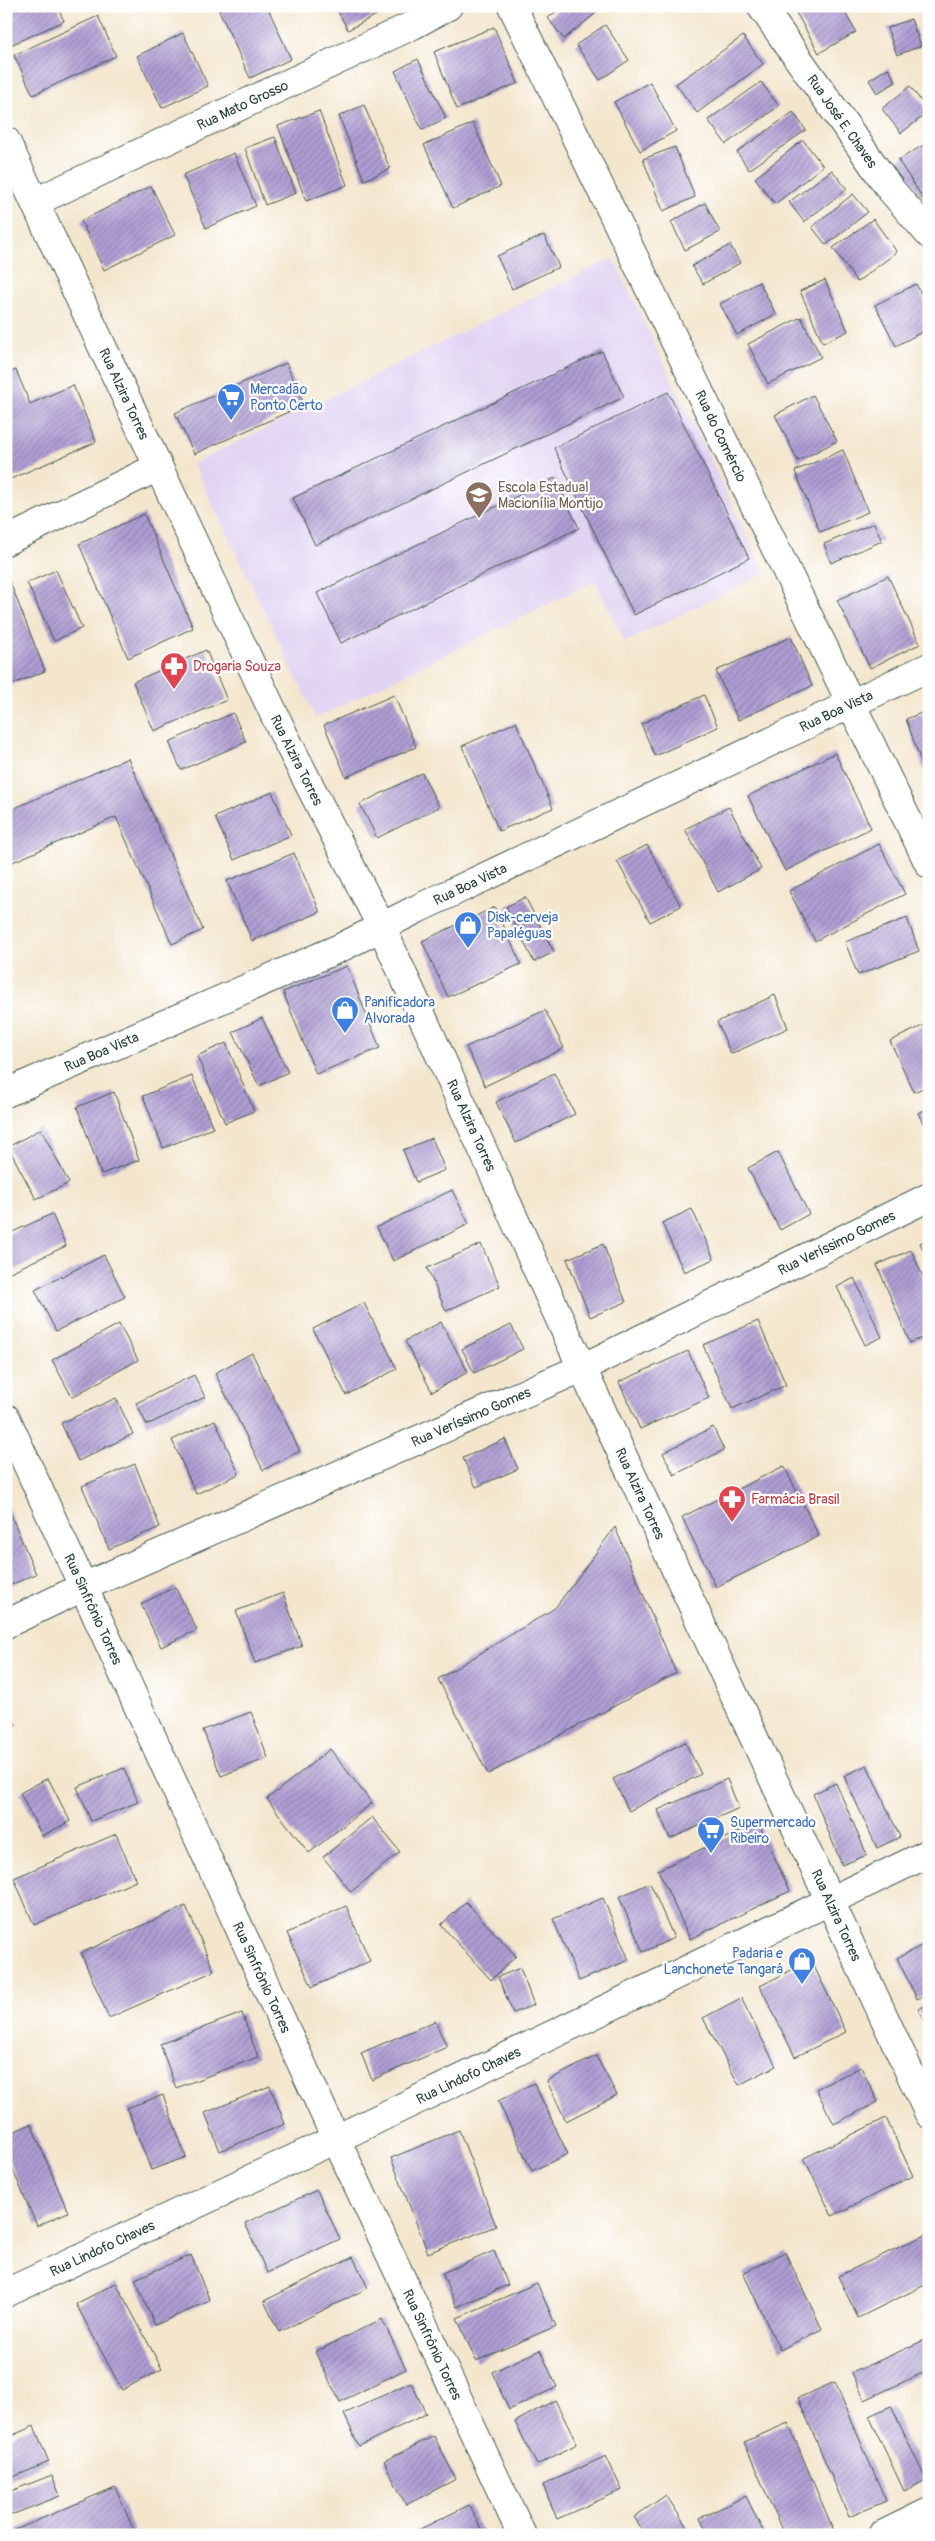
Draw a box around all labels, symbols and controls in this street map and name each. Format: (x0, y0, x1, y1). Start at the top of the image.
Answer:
street label: Rua José E. Chaves (804, 71, 882, 172)
street label: Rua Mato Grosso (194, 76, 291, 134)
street label: Rua Alzira Torres (96, 345, 153, 443)
place label: Mercadão Ponto Certo (250, 381, 323, 414)
supermarket icon: Mercadão Ponto Certo (216, 382, 246, 421)
street label: Rua do Comércio (692, 387, 751, 485)
place label: Escola Estadual Macionília Montijo (498, 479, 604, 512)
school or university icon: Escola Estadual Macionília Montijo (464, 480, 494, 519)
pharmacy icon: Drogaria Souza (159, 651, 189, 690)
place label: Drogaria Souza (193, 658, 281, 675)
street label: Rua Boa Vista (797, 686, 875, 735)
street label: Rua Alzira Torres (267, 712, 327, 809)
street label: Rua Boa Vista (431, 859, 509, 909)
place label: Disk-cerveja Papaléguas (487, 909, 558, 942)
shop icon: Disk-cerveja Papaléguas (453, 910, 483, 949)
place label: Panificadora Alvorada (364, 994, 435, 1027)
shop icon: Panificadora Alvorada (330, 995, 360, 1034)
street label: Rua Boa Vista (62, 1028, 141, 1075)
street label: Rua Alzira Torres (443, 1077, 500, 1175)
street label: Rua Veríssimo Gomes (775, 1206, 899, 1279)
street label: Rua Veríssimo Gomes (409, 1383, 534, 1450)
street label: Rua Alzira Torres (612, 1445, 669, 1543)
pharmacy icon: Farmácia Brasil (717, 1484, 747, 1523)
place label: Farmácia Brasil (751, 1491, 840, 1508)
street label: Rua Sinfrônio Torres (61, 1551, 126, 1668)
place label: Supermercado Ribeiro (730, 1814, 816, 1847)
supermarket icon: Supermercado Ribeiro (696, 1815, 726, 1854)
street label: Rua Alzira Torres (808, 1867, 865, 1964)
street label: Rua Sinfrônio Torres (229, 1919, 295, 2036)
place label: Padaria e Lanchonete Tangará (664, 1945, 783, 1978)
shop icon: Padaria e Lanchonete Tangará (787, 1946, 817, 1985)
street label: Rua Lindofo Chaves (413, 2043, 524, 2108)
street label: Rua Lindofo Chaves (47, 2216, 158, 2280)
street label: Rua Sinfrônio Torres (399, 2287, 466, 2403)

